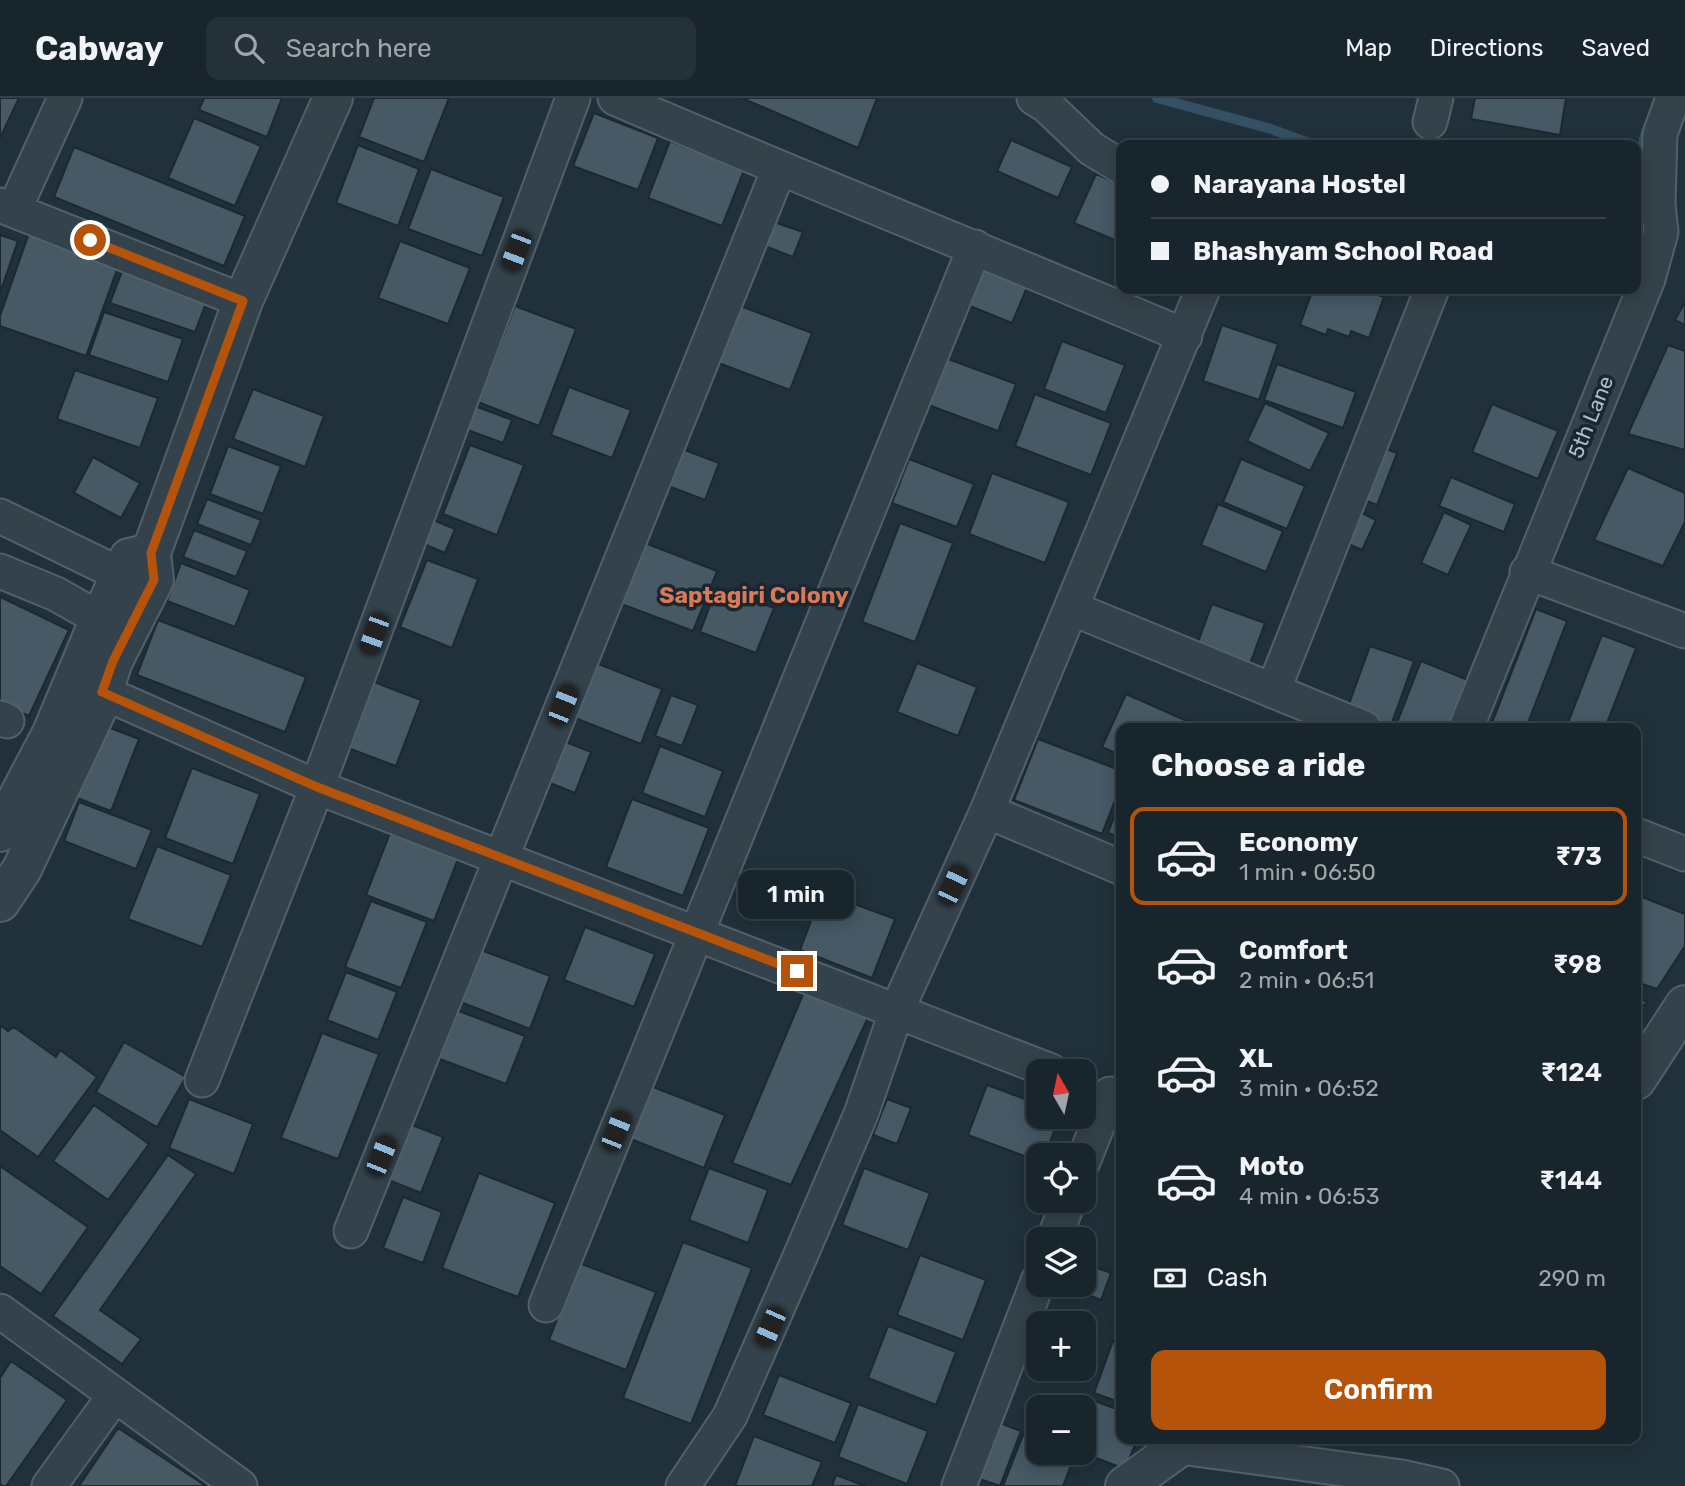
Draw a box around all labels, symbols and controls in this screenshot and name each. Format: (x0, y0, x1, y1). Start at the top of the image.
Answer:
search box (206, 17, 696, 80)
text: Cabway (35, 29, 164, 68)
icon: search (230, 29, 268, 67)
text: Search here (286, 33, 432, 64)
text: Map (1345, 34, 1392, 62)
text: Directions (1430, 34, 1543, 62)
text: Saved (1581, 34, 1650, 62)
text: Narayana Hostel (1193, 169, 1406, 200)
route start (74, 224, 106, 256)
car (499, 228, 534, 274)
text: Bhashyam School Road (1193, 236, 1494, 267)
street label: 5th Lane (1563, 372, 1618, 462)
district label: Saptagiri Colony (659, 581, 849, 609)
car (357, 611, 392, 657)
car (546, 682, 581, 728)
text: Choose a ride (1151, 746, 1365, 784)
icon: car (1155, 825, 1218, 888)
text: Economy (1239, 827, 1358, 858)
text: ₹73 (1555, 841, 1602, 872)
text: 1 min · 06:50 (1239, 858, 1376, 886)
car (935, 862, 972, 908)
callout: 1 min (739, 870, 855, 918)
text: 1 min (767, 880, 825, 908)
icon: car (1155, 933, 1218, 996)
text: Comfort (1239, 935, 1348, 966)
text: ₹98 (1553, 949, 1602, 980)
route end (781, 955, 813, 987)
text: 2 min · 06:51 (1239, 966, 1374, 994)
icon: car (1155, 1041, 1218, 1104)
text: XL (1239, 1043, 1272, 1074)
text: ₹124 (1540, 1057, 1602, 1088)
north arrow (1026, 1059, 1096, 1129)
map controls (1026, 1059, 1096, 1465)
text: 3 min · 06:52 (1239, 1074, 1379, 1102)
car (599, 1108, 634, 1154)
car (364, 1133, 399, 1179)
button: locate (1026, 1143, 1096, 1213)
icon: car (1155, 1149, 1218, 1212)
text: Moto (1239, 1151, 1304, 1182)
text: ₹144 (1539, 1165, 1602, 1196)
text: 4 min · 06:53 (1239, 1182, 1380, 1210)
button: layers (1026, 1227, 1096, 1297)
icon: cash (1151, 1259, 1189, 1297)
text: Cash (1207, 1262, 1268, 1293)
text: 290 m (1538, 1264, 1606, 1292)
car (752, 1304, 789, 1350)
button: + (1026, 1311, 1096, 1381)
button: Confirm (1151, 1350, 1606, 1430)
button: − (1026, 1395, 1096, 1465)

